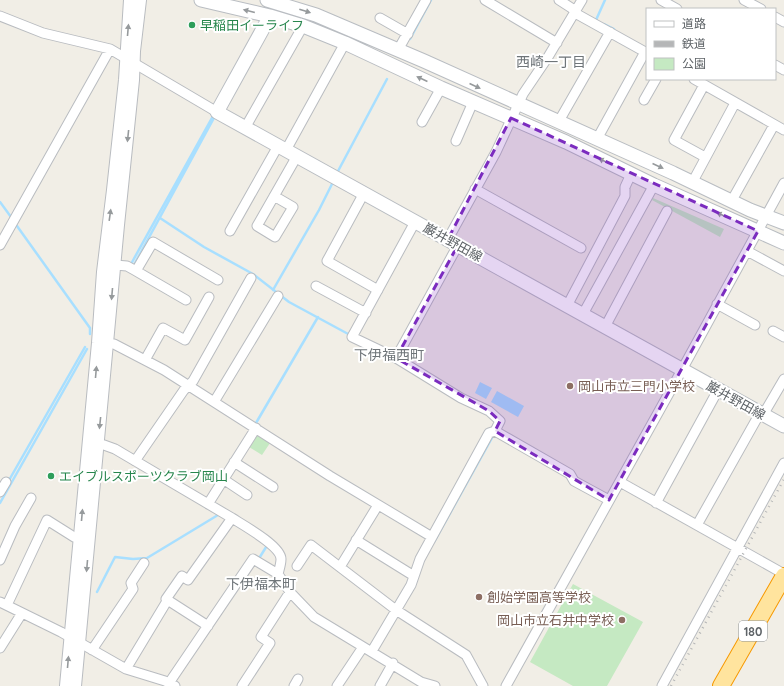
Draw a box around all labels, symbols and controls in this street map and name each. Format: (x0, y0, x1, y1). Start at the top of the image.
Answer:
one-way arrow (243, 8, 255, 14)
legend (646, 8, 776, 80)
one-way arrow (299, 9, 311, 15)
text: 道路 (682, 16, 706, 31)
place label: 早稲田イーライフ (200, 17, 304, 33)
marker: 早稲田イーライフ (187, 20, 197, 30)
one-way arrow (124, 24, 131, 36)
text: 鉄道 (682, 36, 706, 51)
district label: 西崎一丁目 (516, 53, 586, 71)
text: 公園 (682, 56, 706, 71)
one-way arrow (416, 76, 428, 82)
one-way arrow (470, 83, 482, 89)
one-way arrow (124, 130, 131, 142)
one-way arrow (598, 158, 610, 164)
one-way arrow (653, 163, 664, 169)
one-way arrow (107, 209, 113, 221)
one-way arrow (717, 212, 728, 218)
street label: 巌井野田線 (421, 219, 485, 265)
one-way arrow (109, 287, 116, 300)
district label: 下伊福西町 (354, 346, 424, 364)
one-way arrow (92, 366, 99, 378)
street label: 巌井野田線 (704, 377, 768, 423)
place label: 岡山市立三門小学校 (578, 378, 695, 394)
marker: 岡山市立三門小学校 (565, 381, 575, 391)
one-way arrow (97, 417, 104, 429)
place label: エイブルスポーツクラブ岡山 (59, 468, 228, 484)
marker: エイブルスポーツクラブ岡山 (46, 471, 56, 481)
one-way arrow (79, 509, 85, 521)
one-way arrow (83, 560, 90, 572)
district label: 下伊福本町 (226, 575, 296, 593)
place label: 創始学園高等学校 (487, 589, 591, 605)
marker: 創始学園高等学校 (474, 592, 484, 602)
place label: 岡山市立石井中学校 (497, 612, 614, 628)
marker: 岡山市立石井中学校 (617, 615, 627, 625)
road number: 180 (739, 621, 767, 641)
one-way arrow (65, 656, 72, 668)

